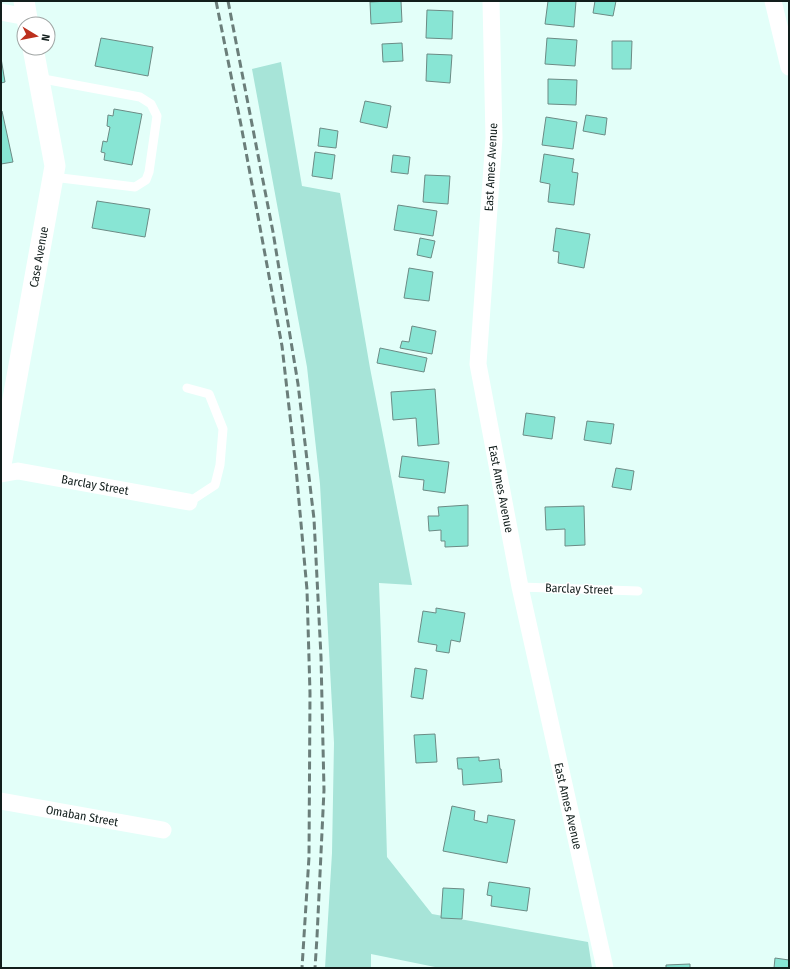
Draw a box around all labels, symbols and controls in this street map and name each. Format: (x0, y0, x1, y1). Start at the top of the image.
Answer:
north arrow (16, 16, 56, 56)
text: N (38, 33, 52, 42)
street label: East Ames Avenue (482, 122, 500, 212)
street label: Case Avenue (27, 225, 51, 289)
street label: East Ames Avenue (486, 444, 516, 534)
street label: Barclay Street (60, 472, 130, 498)
street label: Barclay Street (545, 581, 613, 597)
street label: East Ames Avenue (551, 761, 585, 851)
street label: Omaban Street (45, 803, 119, 829)

